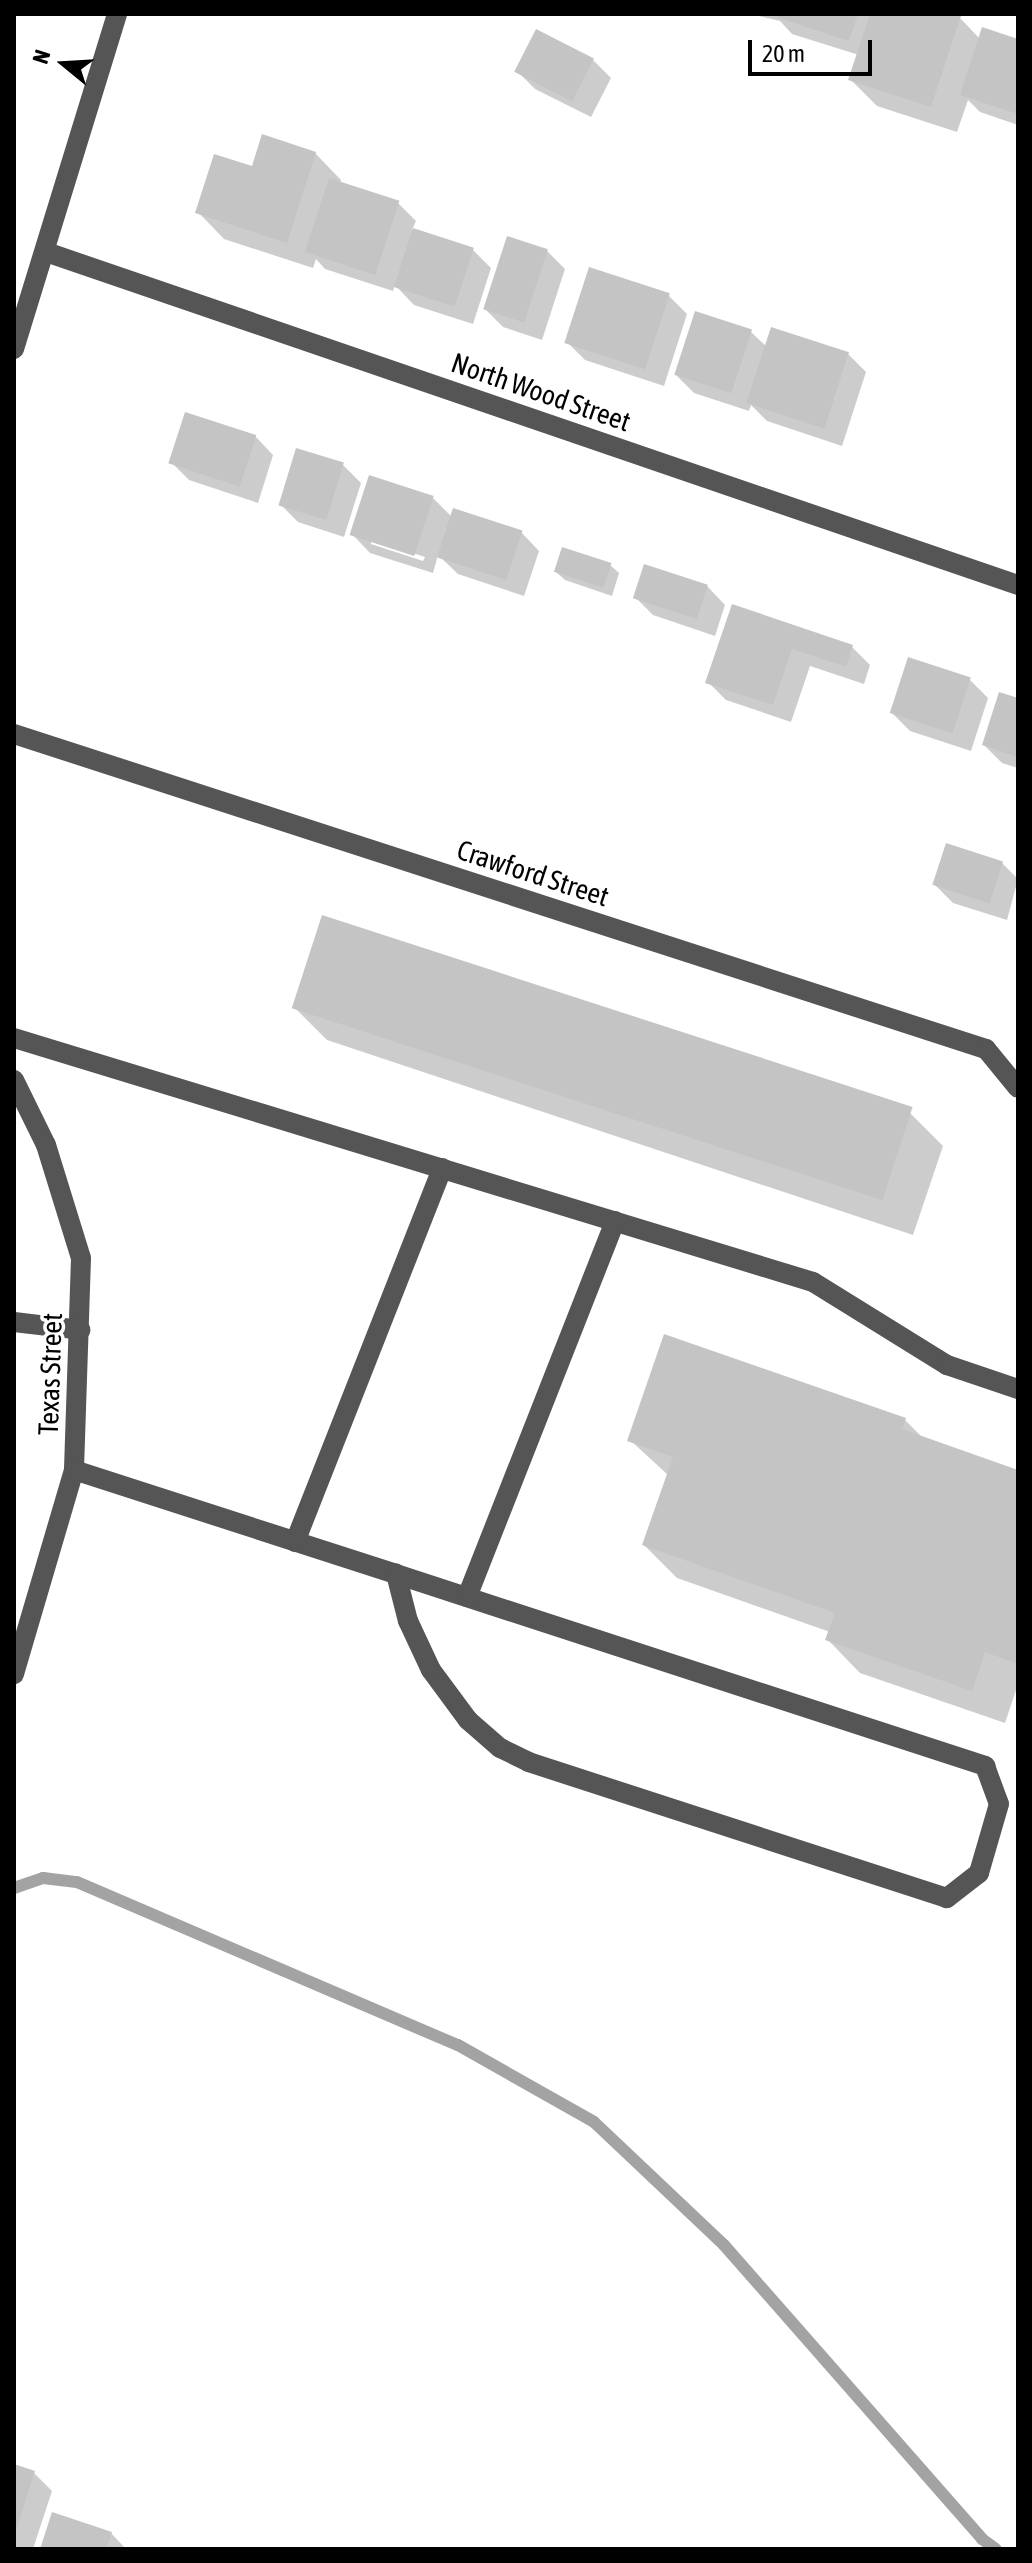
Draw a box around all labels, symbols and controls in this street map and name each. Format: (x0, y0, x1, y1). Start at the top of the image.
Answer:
north arrow (24, 24, 104, 104)
scale bar (752, 24, 876, 74)
text: 20 m (762, 40, 805, 67)
text: N (27, 46, 56, 67)
street label: North Wood Street (447, 346, 635, 438)
street label: Crawford Street (453, 833, 613, 913)
street label: Texas Street (31, 1312, 69, 1436)

